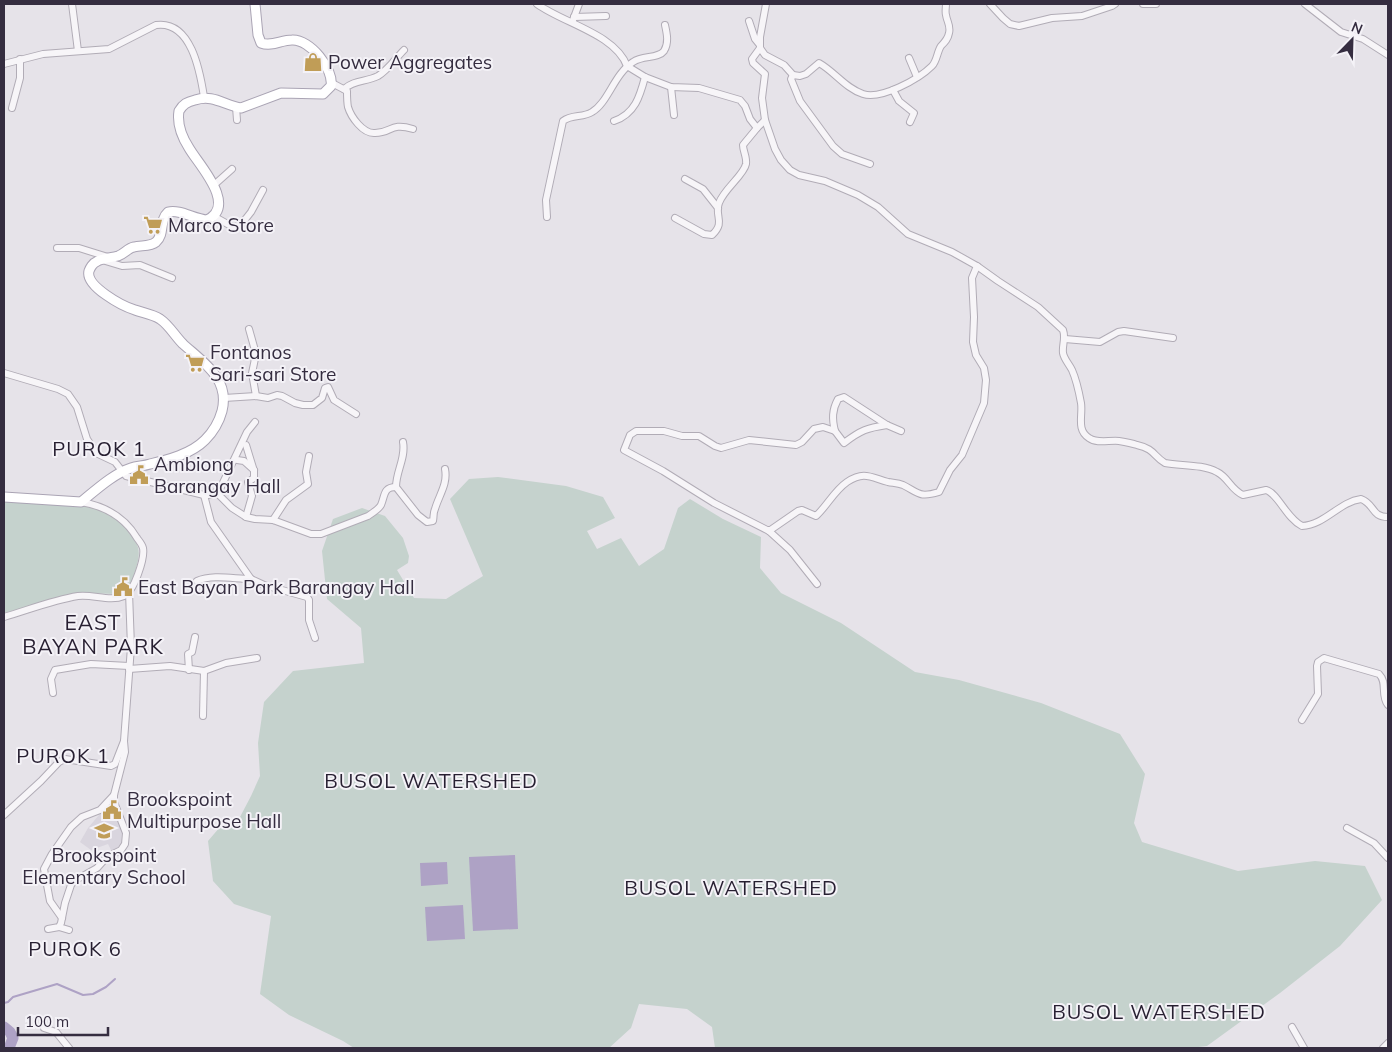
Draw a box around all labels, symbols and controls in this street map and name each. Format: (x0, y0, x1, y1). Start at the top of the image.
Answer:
north arrow (1327, 15, 1377, 65)
text: N (1349, 18, 1365, 38)
place label: Power Aggregates (328, 50, 492, 74)
shop icon: Power Aggregates (302, 51, 324, 73)
place label: Marco Store (168, 213, 274, 237)
supermarket icon: Marco Store (142, 214, 164, 236)
place label: Fontanos Sari-sari Store (210, 340, 336, 386)
supermarket icon: Fontanos Sari-sari Store (184, 352, 206, 374)
district label: PUROK 1 (52, 436, 146, 461)
place label: Ambiong Barangay Hall (154, 452, 280, 498)
public building icon: Ambiong Barangay Hall (128, 464, 150, 486)
place label: East Bayan Park Barangay Hall (138, 575, 414, 599)
public building icon: East Bayan Park Barangay Hall (112, 576, 134, 598)
district label: EAST BAYAN PARK (22, 609, 164, 659)
district label: PUROK 1 (16, 743, 110, 768)
district label: BUSOL WATERSHED (324, 768, 538, 793)
place label: Brookspoint Multipurpose Hall (127, 787, 281, 833)
public building icon: Brookspoint Multipurpose Hall (101, 799, 123, 821)
school or university icon: Brookspoint Elementary School (93, 820, 115, 842)
place label: Brookspoint Elementary School (22, 843, 186, 889)
district label: BUSOL WATERSHED (624, 875, 838, 900)
district label: PUROK 6 (28, 936, 122, 961)
district label: BUSOL WATERSHED (1052, 999, 1266, 1024)
scale bar (18, 1004, 108, 1036)
text: 100 m (25, 1012, 69, 1031)

